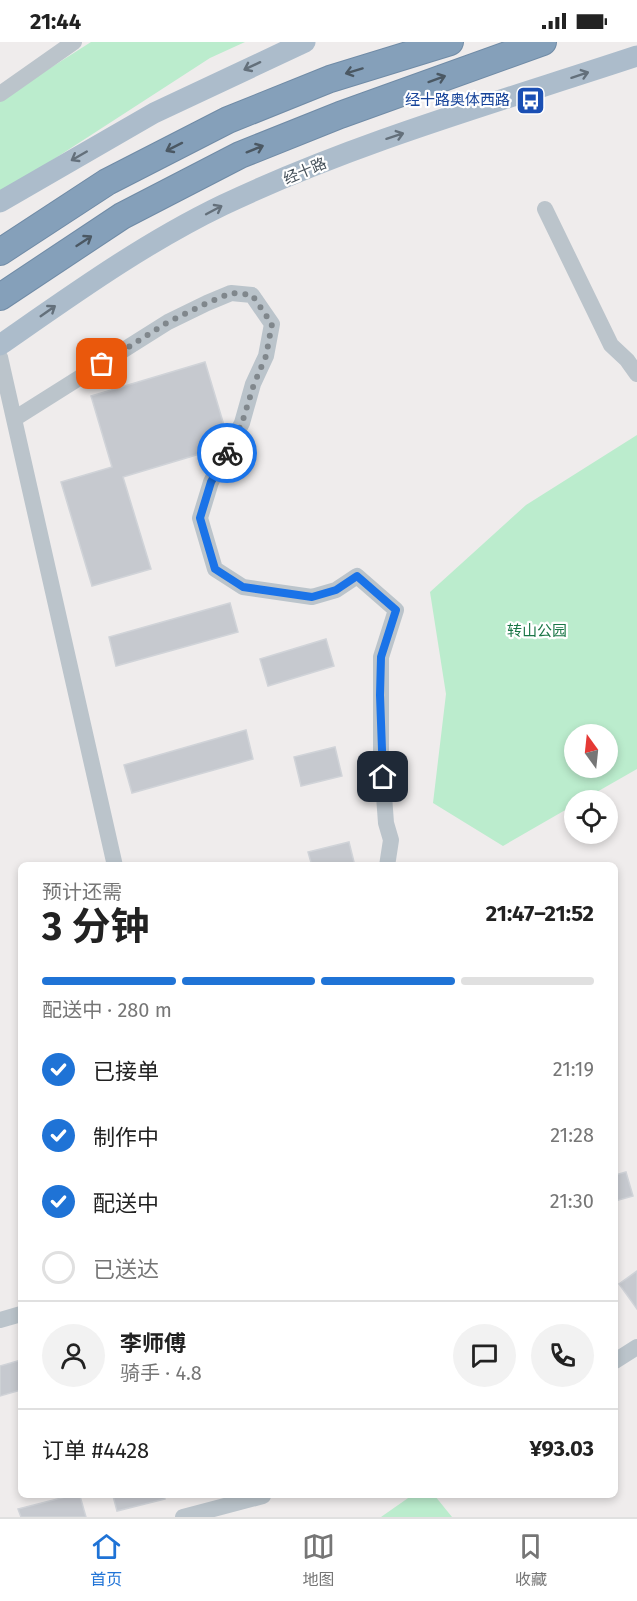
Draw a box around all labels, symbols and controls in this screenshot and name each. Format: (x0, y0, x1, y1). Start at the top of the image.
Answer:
text: 21:44 (30, 8, 81, 35)
one-way arrow (244, 61, 262, 73)
one-way arrow (345, 66, 364, 77)
one-way arrow (570, 68, 589, 79)
one-way arrow (428, 73, 446, 84)
bus stop icon: 经十路奥体西路 (515, 84, 547, 116)
place label: 经十路奥体西路 (405, 91, 510, 109)
one-way arrow (385, 130, 404, 141)
one-way arrow (166, 142, 184, 154)
one-way arrow (246, 143, 264, 154)
one-way arrow (71, 150, 88, 162)
street label: 经十路 (281, 154, 329, 188)
one-way arrow (205, 204, 223, 215)
one-way arrow (75, 235, 91, 247)
one-way arrow (39, 305, 56, 317)
pin (76, 338, 127, 389)
icon: bag (85, 347, 118, 380)
courier (197, 423, 257, 483)
icon: bike (211, 437, 244, 470)
park label: 转山公园 (507, 622, 567, 640)
north arrow (564, 724, 618, 778)
map controls (564, 724, 618, 844)
pin (357, 751, 408, 802)
icon: home (366, 760, 399, 793)
button: locate (564, 790, 618, 844)
text: 预计还需 (42, 880, 122, 904)
text: 21:47–21:52 (486, 900, 594, 927)
text: 3 分钟 (42, 904, 150, 950)
text: 配送中 · 280 m (42, 998, 172, 1022)
icon: check (42, 1053, 75, 1086)
text: 21:19 (553, 1057, 594, 1081)
text: 已接单 (93, 1058, 159, 1085)
icon: check (42, 1119, 75, 1152)
text: 21:28 (550, 1123, 594, 1147)
text: 制作中 (93, 1124, 159, 1151)
icon: check (42, 1185, 75, 1218)
text: 21:30 (550, 1189, 594, 1213)
text: 配送中 (93, 1190, 159, 1217)
text: 已送达 (93, 1256, 159, 1283)
button: person (42, 1324, 105, 1387)
button: chat (453, 1324, 516, 1387)
button: phone (531, 1324, 594, 1387)
text: 李师傅 (120, 1330, 186, 1357)
text: 骑手 · 4.8 (120, 1361, 202, 1385)
text: ¥93.03 (529, 1435, 594, 1462)
text: 订单 #4428 (42, 1437, 149, 1464)
tab: 首页 (90, 1530, 123, 1590)
tab: 地图 (302, 1530, 335, 1590)
tab: 收藏 (514, 1530, 547, 1590)

